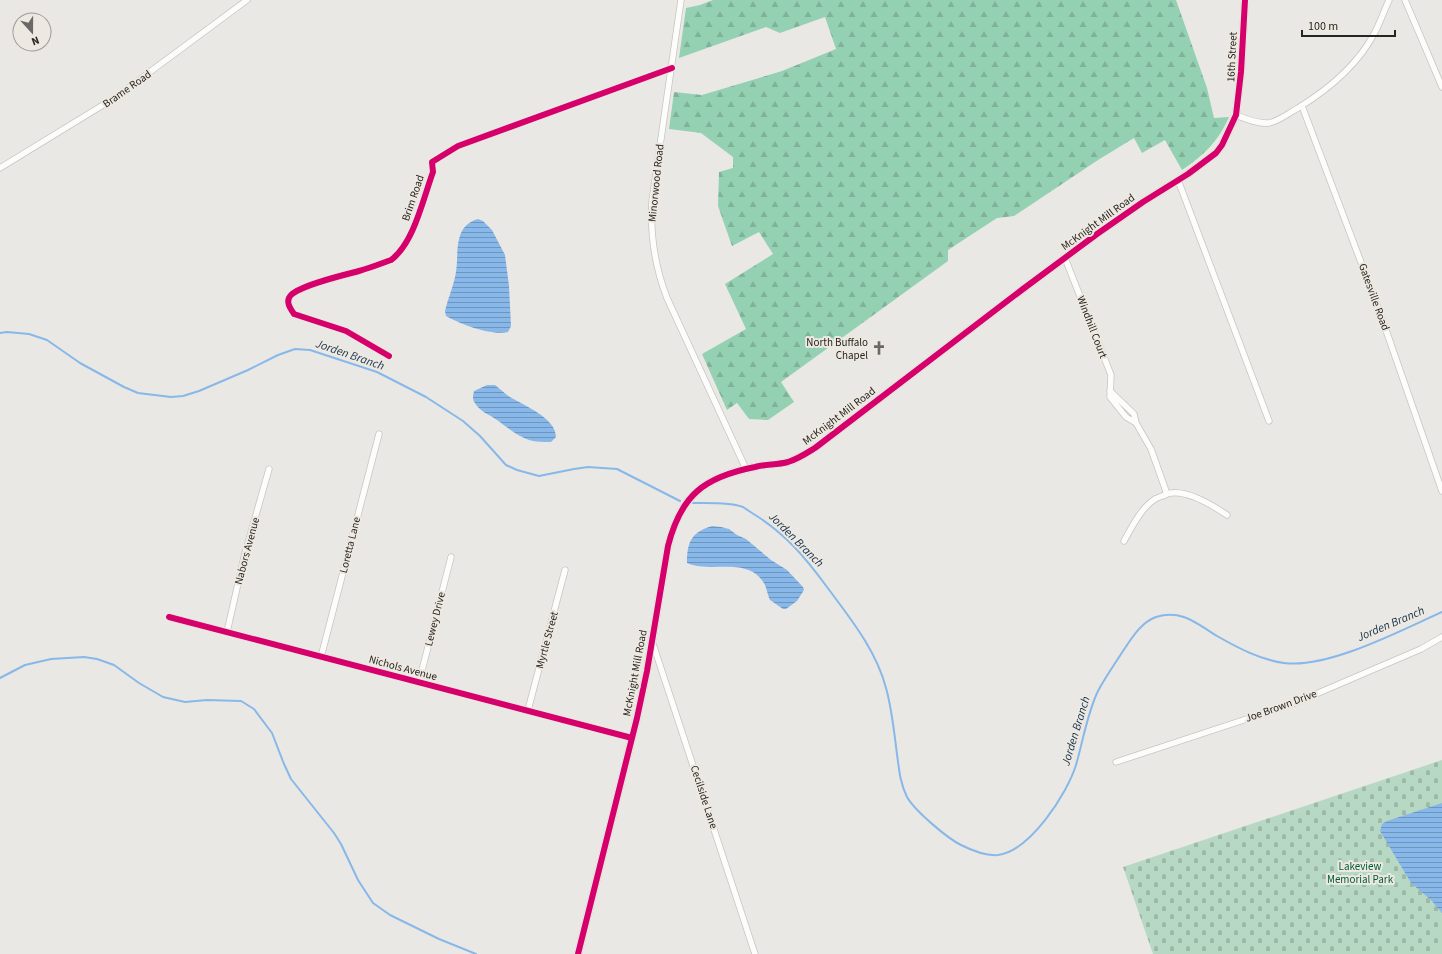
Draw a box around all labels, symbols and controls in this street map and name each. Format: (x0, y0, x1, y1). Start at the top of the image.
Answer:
north arrow (12, 12, 52, 52)
scale bar (1302, 12, 1395, 38)
text: 100 m (1308, 18, 1338, 35)
street label: 16th Street (1223, 31, 1241, 83)
text: N (29, 33, 42, 49)
street label: Brame Road (100, 67, 154, 111)
street label: Minorwood Road (644, 143, 668, 223)
street label: Brim Road (398, 173, 428, 223)
street label: McKnight Mill Road (1058, 190, 1138, 254)
street label: Gatesville Road (1355, 261, 1393, 333)
street label: Windhill Court (1073, 294, 1111, 361)
water label: Jorden Branch (312, 335, 387, 375)
place label: North Buffalo Chapel (806, 335, 868, 363)
church icon: North Buffalo Chapel (871, 340, 887, 356)
street label: McKnight Mill Road (799, 384, 879, 448)
water label: Jorden Branch (764, 508, 827, 571)
street label: Nabors Avenue (231, 515, 263, 586)
street label: Loretta Lane (336, 515, 364, 575)
street label: Lewey Drive (421, 590, 449, 648)
water label: Jorden Branch (1354, 602, 1427, 646)
street label: Myrtle Street (532, 609, 562, 670)
street label: McKnight Mill Road (619, 629, 651, 717)
street label: Nichols Avenue (367, 652, 439, 684)
street label: Joe Brown Drive (1243, 686, 1319, 726)
water label: Jorden Branch (1057, 694, 1095, 769)
street label: Cecilside Lane (687, 763, 721, 831)
park label: Lakeview Memorial Park (1327, 859, 1394, 887)

